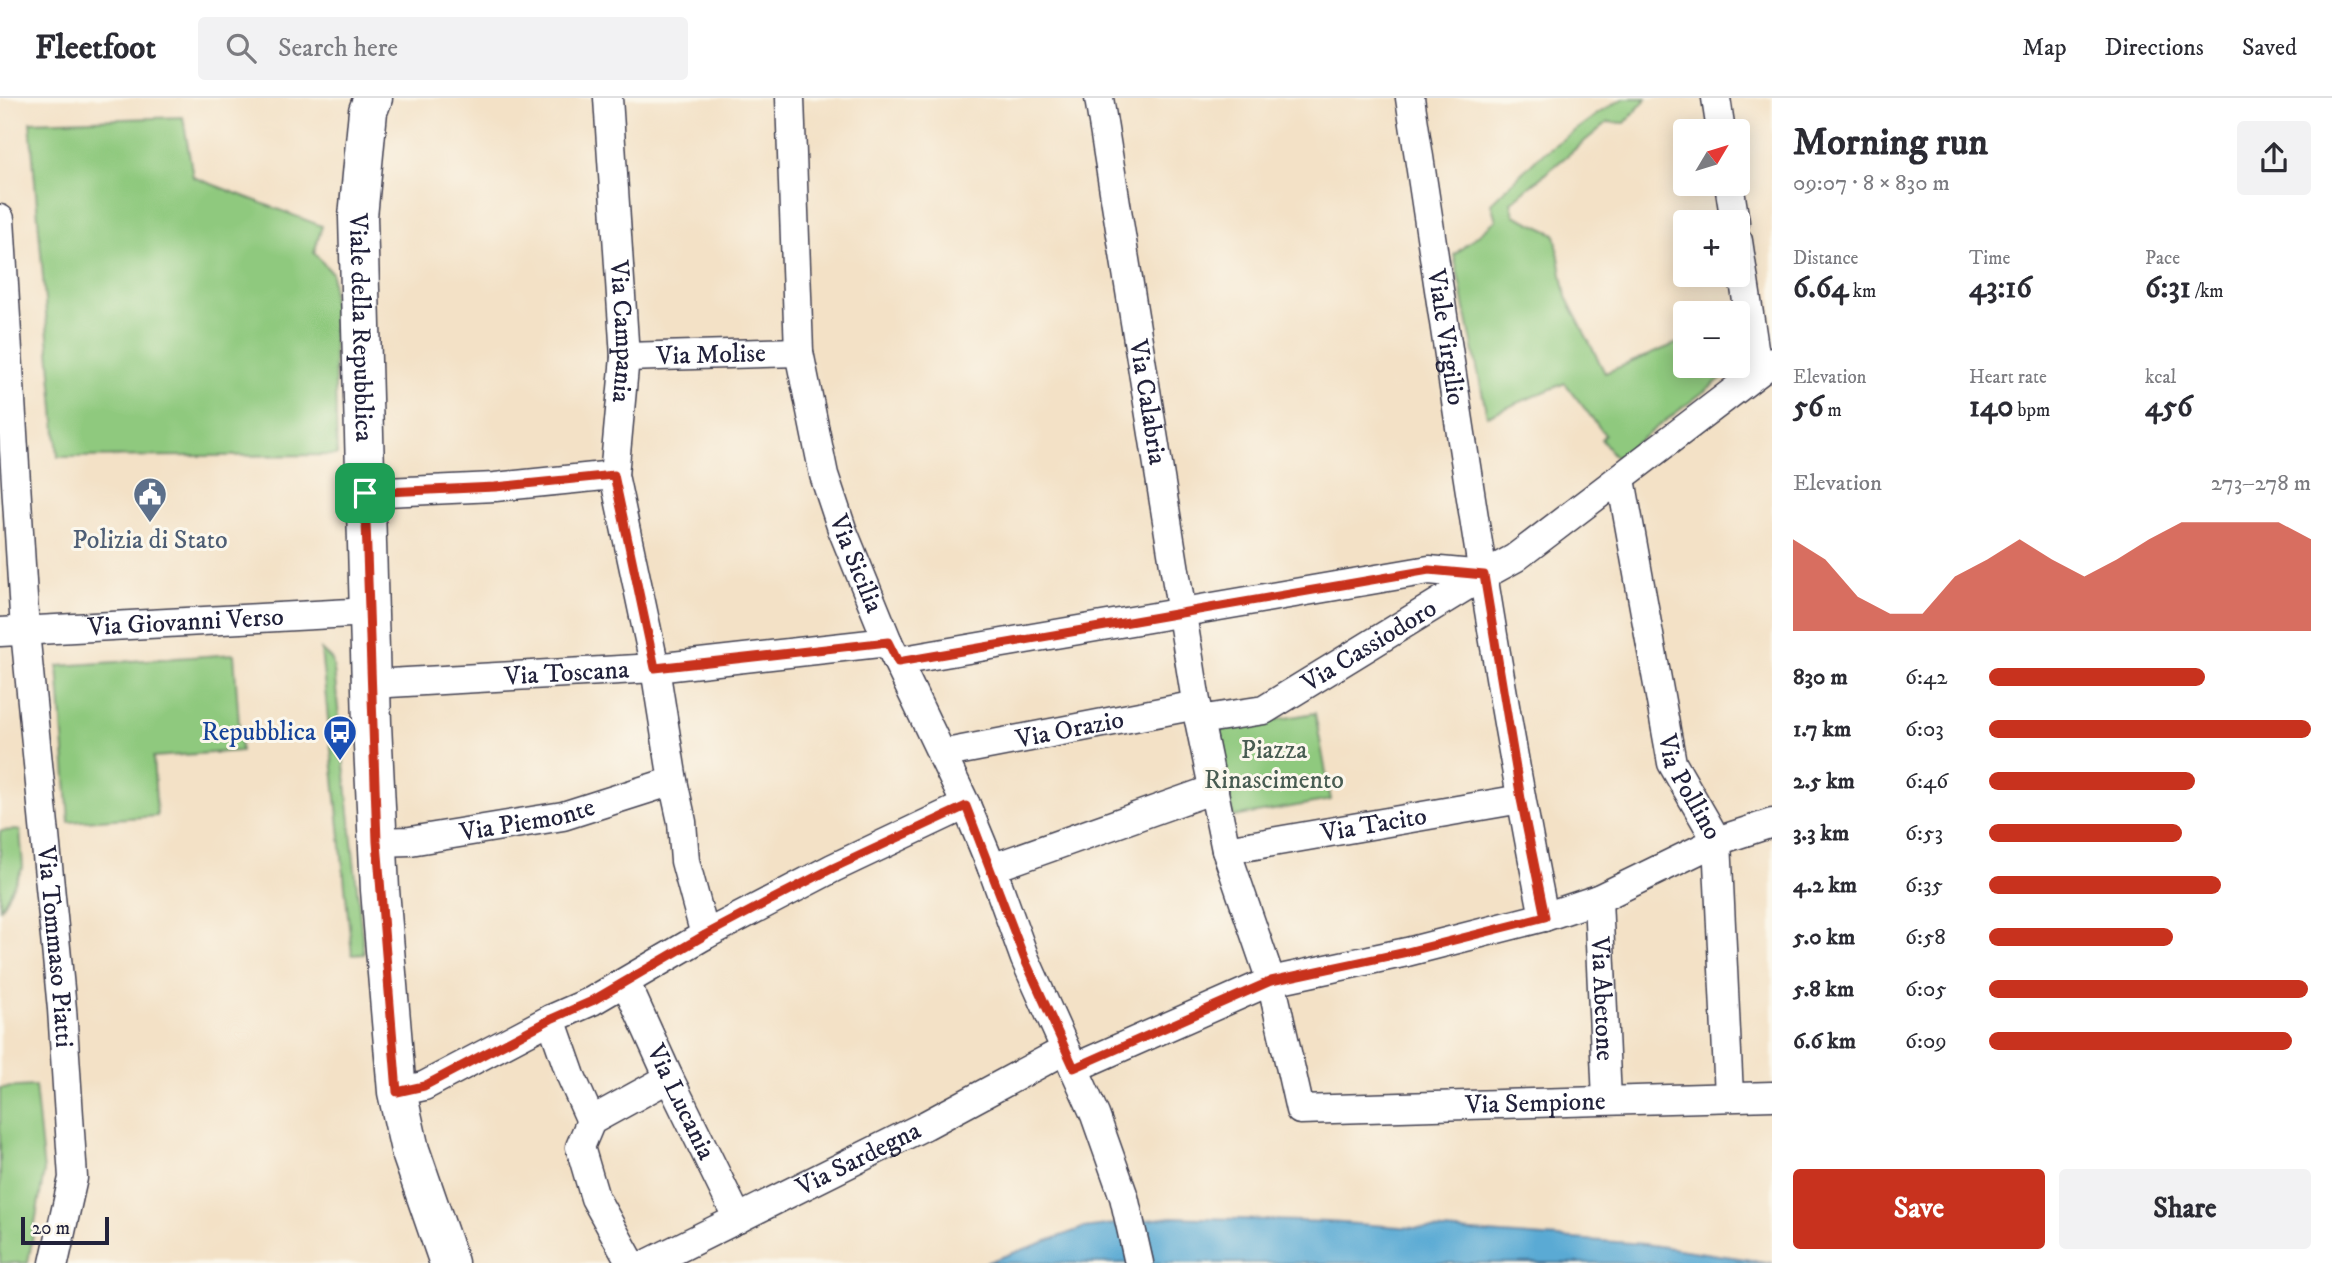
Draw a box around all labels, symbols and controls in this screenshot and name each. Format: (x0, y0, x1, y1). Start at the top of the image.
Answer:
search box (198, 17, 688, 80)
text: Fleetfoot (35, 28, 156, 69)
icon: search (222, 29, 260, 67)
text: Search here (278, 32, 398, 65)
text: Map (2022, 33, 2067, 63)
text: Directions (2105, 33, 2204, 63)
text: Saved (2242, 33, 2297, 63)
north arrow (1673, 119, 1750, 196)
map controls (1673, 119, 1750, 378)
text: Morning run (1793, 119, 1988, 167)
button: share (2237, 121, 2311, 195)
text: 09:07 · 8 × 830 m (1793, 169, 1950, 198)
button: + (1673, 210, 1750, 287)
street label: Viale della Repubblica (341, 212, 381, 442)
text: Distance (1793, 247, 1858, 270)
text: Time (1969, 247, 2010, 270)
text: Pace (2145, 247, 2180, 270)
street label: Via Campania (602, 258, 642, 404)
street label: Viale Virgilio (1420, 266, 1473, 408)
text: 6.64 (1793, 270, 1849, 307)
text: 43:16 (1969, 270, 2032, 307)
text: 6:31 (2145, 270, 2191, 307)
text: km (1849, 280, 1876, 303)
text: /km (2191, 280, 2224, 303)
button: − (1673, 301, 1750, 378)
street label: Via Molise (655, 336, 766, 373)
street label: Via Calabria (1121, 336, 1174, 467)
text: Elevation (1793, 366, 1867, 389)
text: Heart rate (1969, 366, 2047, 389)
text: kcal (2145, 366, 2176, 389)
text: 56 (1793, 389, 1824, 426)
text: 140 (1969, 389, 2013, 426)
text: 456 (2145, 389, 2193, 426)
text: m (1824, 399, 1842, 422)
text: bpm (2013, 399, 2050, 422)
pin (335, 463, 395, 523)
text: Elevation (1793, 469, 1882, 498)
text: 273–278 m (2211, 469, 2311, 498)
icon: arrive (346, 474, 384, 512)
public building icon: Polizia di Stato (131, 475, 169, 524)
street label: Via Sicilia (822, 509, 891, 618)
place label: Polizia di Stato (72, 524, 228, 557)
street label: Via Cassiodoro (1295, 592, 1443, 700)
street label: Via Giovanni Verso (86, 600, 284, 644)
street label: Via Toscana (502, 653, 630, 693)
text: 830 m (1793, 663, 1848, 692)
text: 6:42 (1905, 663, 1948, 692)
street label: Via Orazio (1012, 703, 1126, 756)
bus stop icon: Repubblica (321, 713, 359, 762)
text: 1.7 km (1793, 715, 1851, 744)
text: 6:03 (1905, 715, 1944, 744)
place label: Repubblica (201, 716, 316, 749)
street label: Via Pollino (1650, 730, 1729, 846)
park label: Piazza Rinascimento (1204, 734, 1344, 797)
text: 2.5 km (1793, 767, 1855, 796)
text: 6:46 (1905, 767, 1948, 796)
street label: Via Piemonte (456, 790, 599, 849)
street label: Via Tacito (1317, 799, 1429, 850)
text: 3.3 km (1793, 819, 1849, 848)
text: 6:53 (1905, 819, 1943, 848)
street label: Via Tommaso Piatti (30, 843, 81, 1049)
text: 4.2 km (1793, 871, 1857, 900)
text: 6:35 (1905, 871, 1943, 900)
text: 5.0 km (1793, 923, 1855, 952)
text: 6:58 (1905, 923, 1946, 952)
street label: Via Abetone (1583, 935, 1622, 1062)
text: 5.8 km (1793, 975, 1854, 1004)
text: 6:05 (1905, 975, 1947, 1004)
text: 6.6 km (1793, 1027, 1856, 1056)
text: 6:09 (1905, 1027, 1947, 1056)
street label: Via Lucania (639, 1038, 723, 1165)
street label: Via Sempione (1464, 1084, 1606, 1122)
street label: Via Sardegna (790, 1114, 926, 1204)
button: Save (1793, 1169, 2045, 1249)
button: Share (2059, 1169, 2311, 1249)
scale bar (21, 1214, 108, 1246)
text: 20 m (32, 1217, 70, 1240)

